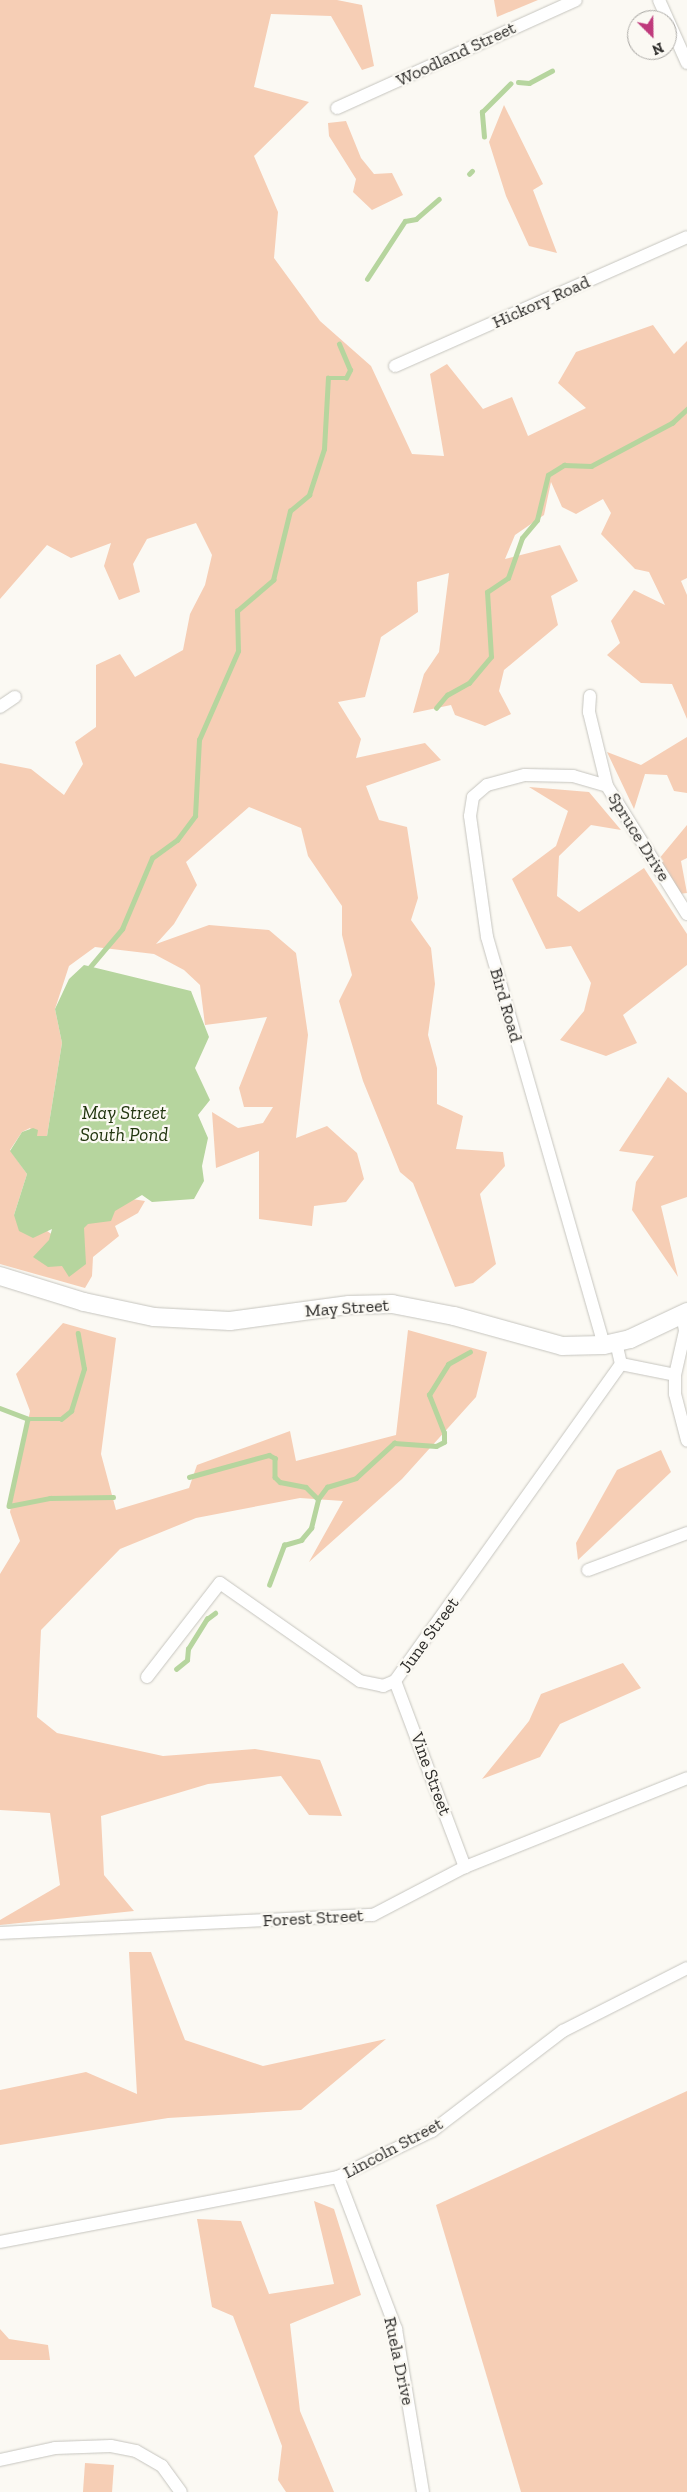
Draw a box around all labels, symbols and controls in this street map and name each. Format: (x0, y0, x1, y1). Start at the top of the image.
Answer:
north arrow (627, 10, 677, 60)
street label: Woodland Street (393, 17, 519, 91)
text: N (649, 38, 666, 58)
street label: Hickory Road (489, 271, 593, 333)
street label: Spruce Drive (603, 789, 675, 885)
street label: Bird Road (485, 965, 527, 1045)
water label: May Street South Pond (80, 1102, 168, 1146)
street label: May Street (304, 1294, 390, 1322)
street label: June Street (394, 1593, 464, 1677)
street label: Vine Street (406, 1730, 456, 1818)
street label: Forest Street (262, 1905, 364, 1931)
street label: Lincoln Street (340, 2113, 446, 2183)
street label: Ruela Drive (379, 2315, 419, 2407)

